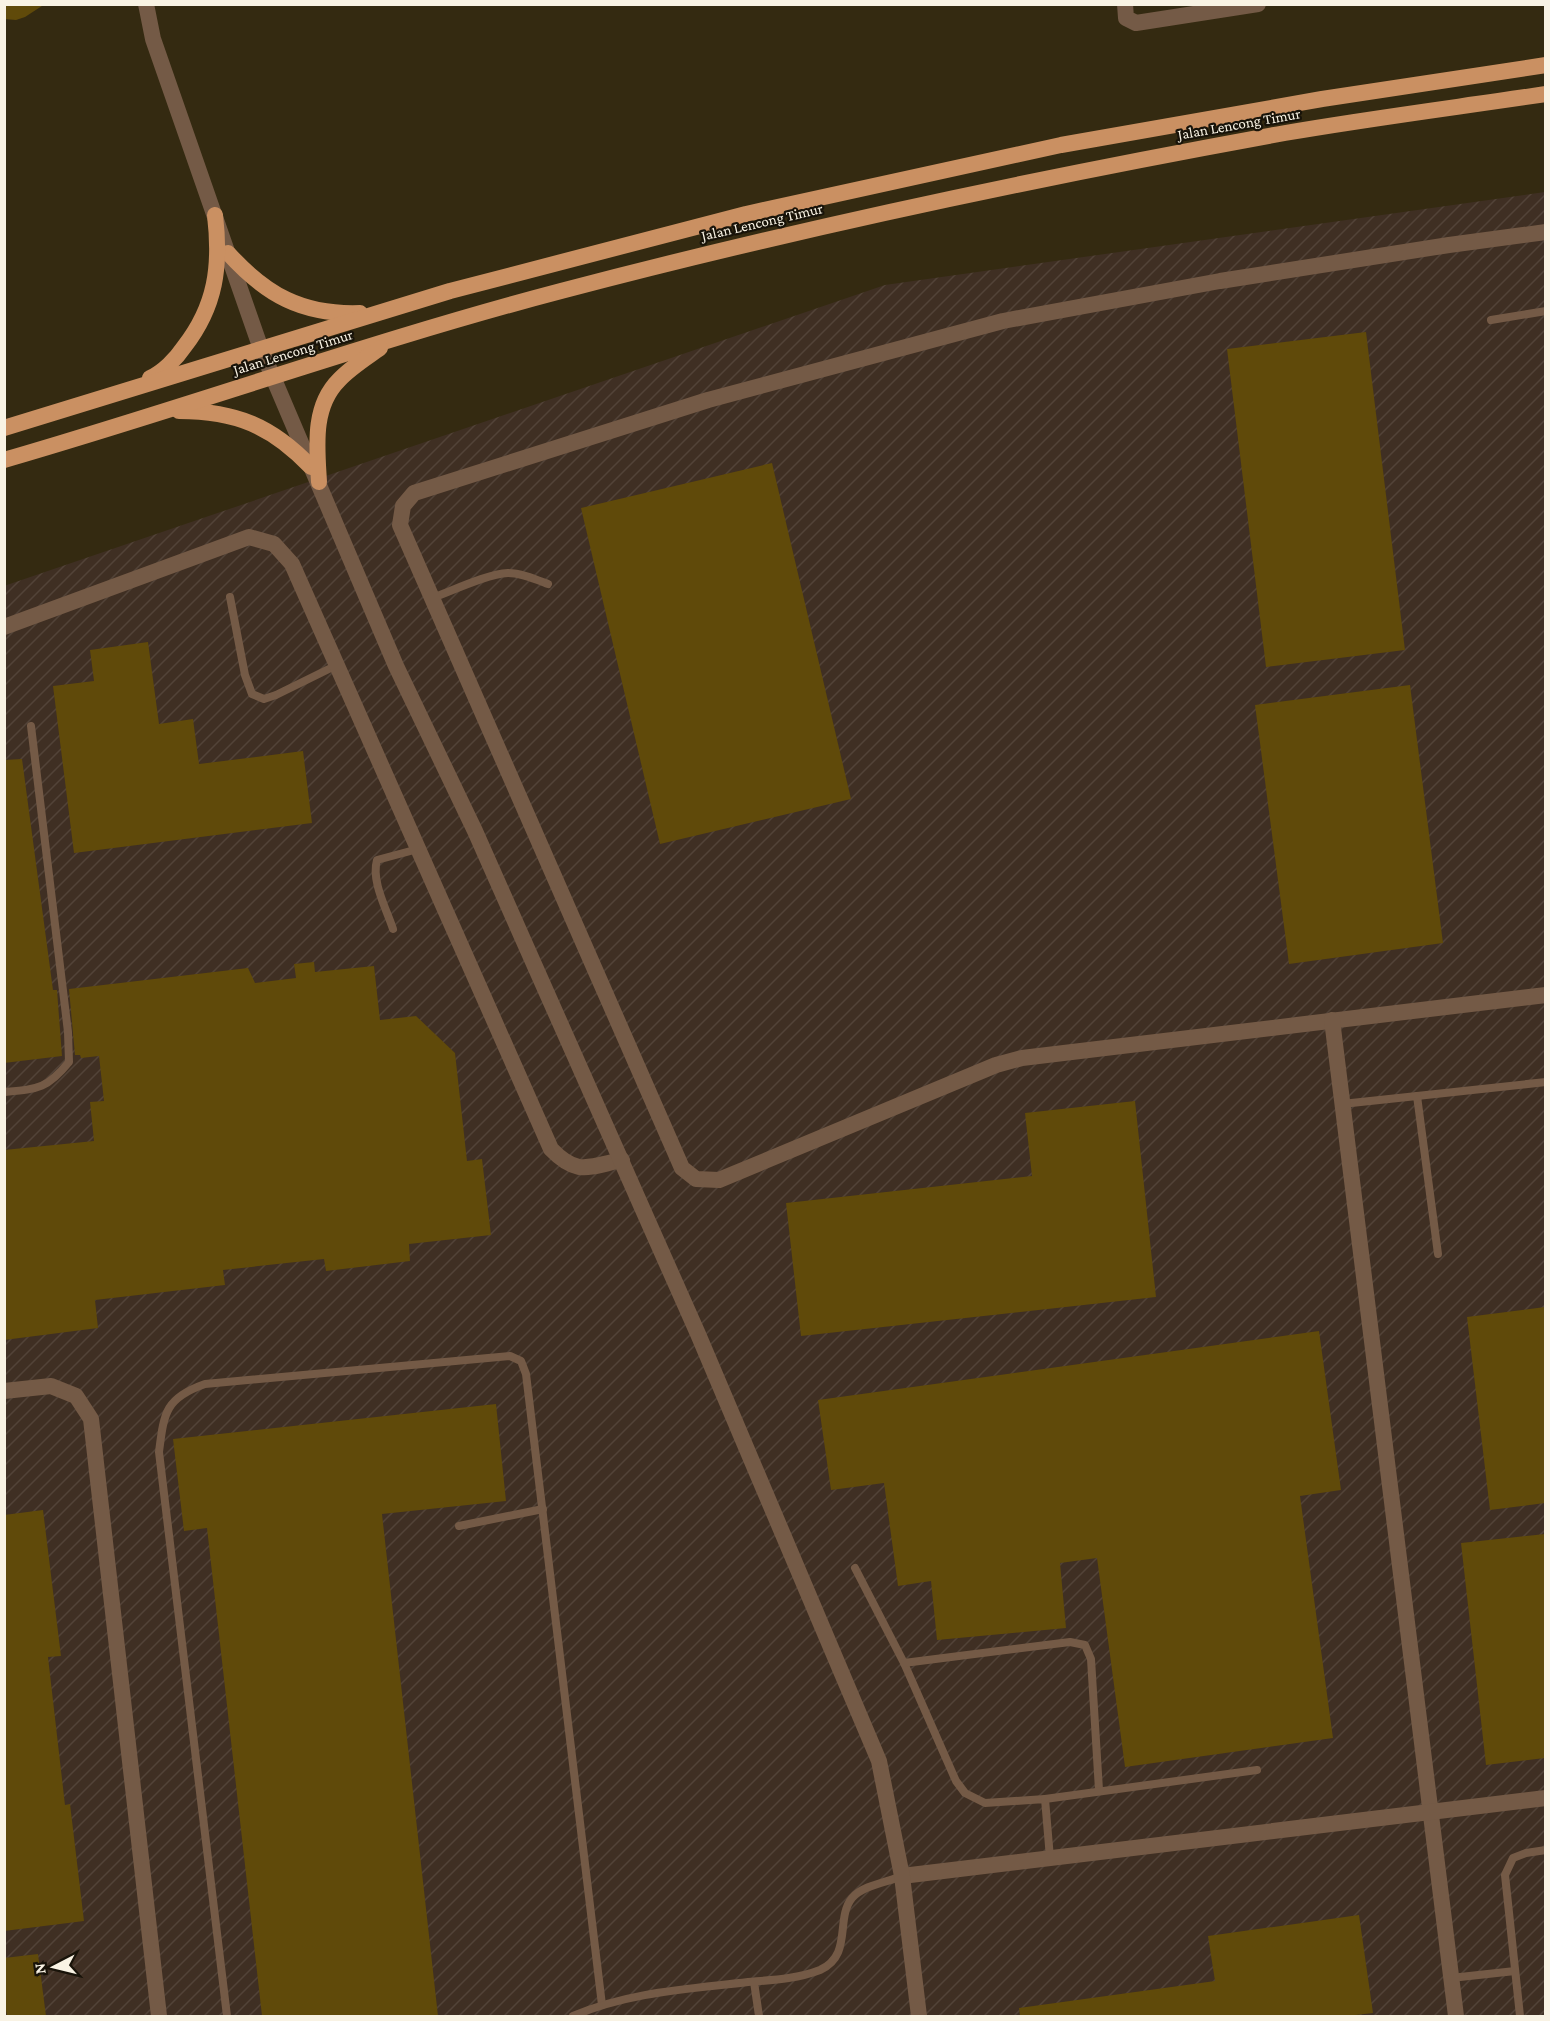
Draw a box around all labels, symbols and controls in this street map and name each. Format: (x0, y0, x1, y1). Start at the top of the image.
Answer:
street label: Jalan Lencong Timur (1174, 105, 1302, 144)
street label: Jalan Lencong Timur (698, 200, 825, 245)
street label: Jalan Lencong Timur (229, 326, 356, 379)
north arrow (24, 1937, 84, 1997)
text: N (30, 1962, 49, 1975)

